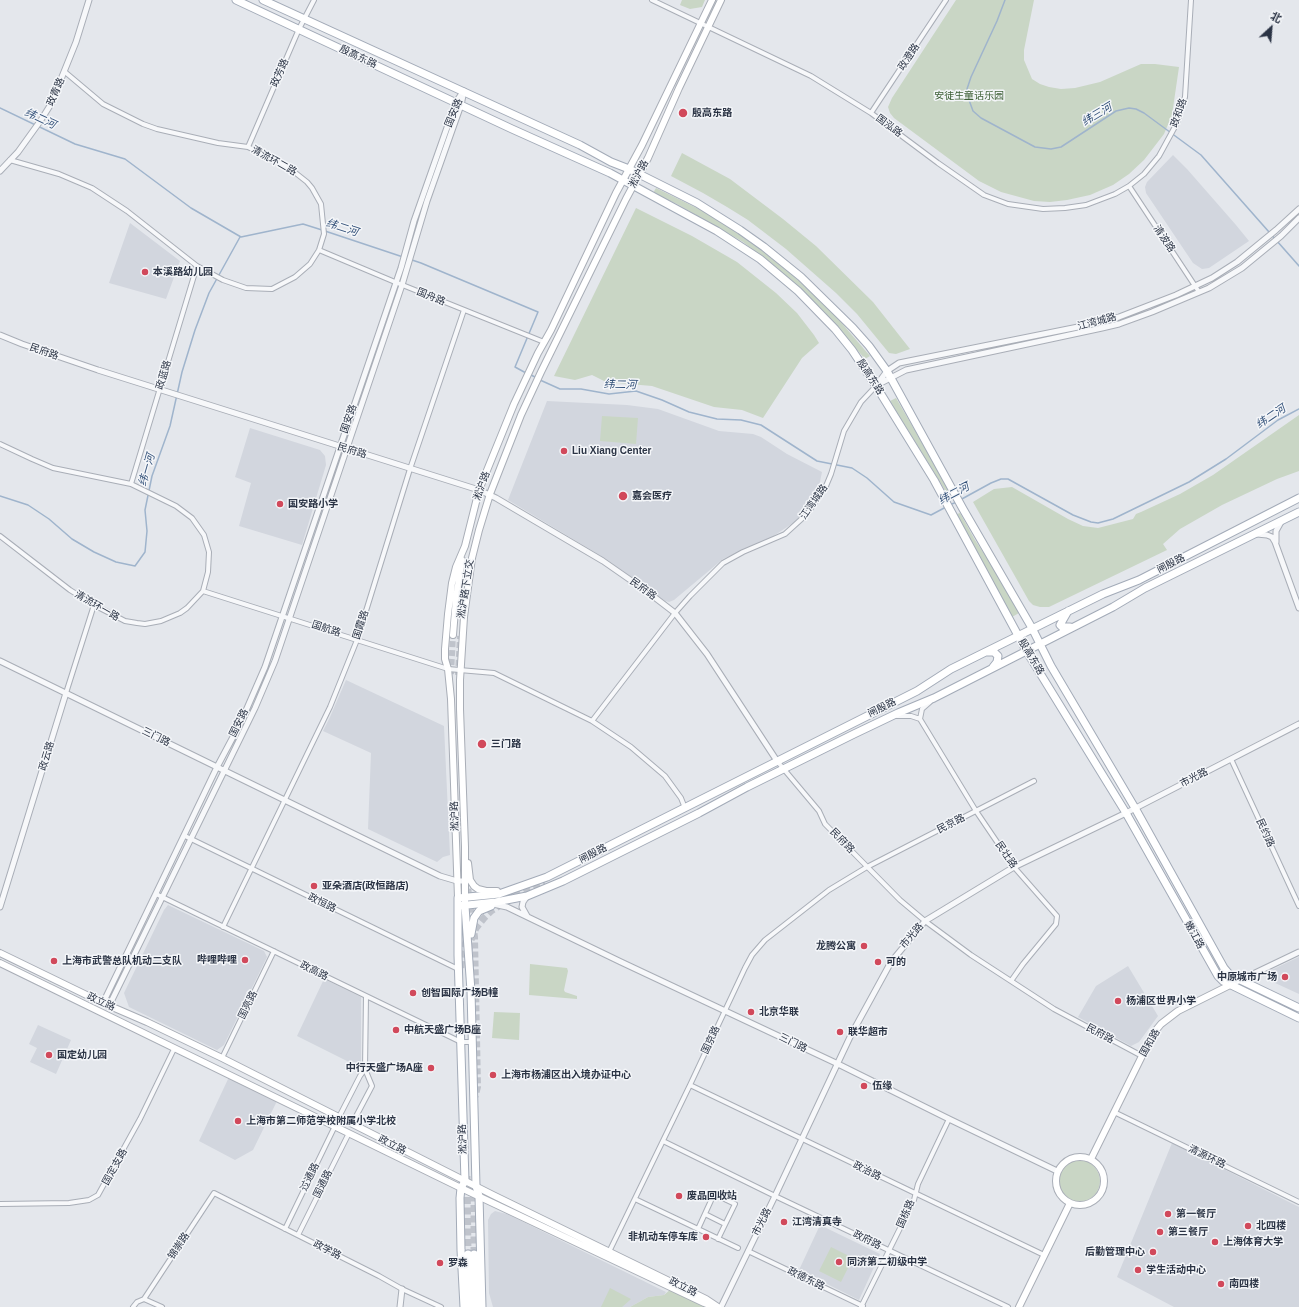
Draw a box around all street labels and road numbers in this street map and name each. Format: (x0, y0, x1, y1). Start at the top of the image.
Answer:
street label: 政澄路 (896, 41, 922, 73)
street label: 殷高东路 (337, 43, 379, 71)
street label: 政芳路 (268, 57, 292, 89)
street label: 政青路 (44, 76, 68, 108)
street label: 国安路 (443, 97, 465, 129)
street label: 政和路 (1168, 97, 1190, 129)
street label: 国泓路 (873, 112, 905, 140)
street label: 清流环二路 (249, 144, 299, 178)
street label: 淞沪路 (627, 158, 651, 190)
street label: 清波路 (1151, 223, 1177, 255)
street label: 国舟路 (415, 286, 447, 308)
street label: 江湾城路 (1076, 311, 1118, 333)
street label: 民府路 (28, 341, 60, 363)
street label: 殷高东路 (854, 357, 886, 397)
street label: 政蓝路 (154, 359, 174, 391)
street label: 国安路 (338, 403, 360, 435)
street label: 民府路 (336, 441, 368, 461)
street label: 淞沪路 (471, 470, 493, 502)
street label: 江湾城路 (798, 482, 830, 522)
street label: 闸殷路 (1155, 552, 1187, 576)
street label: 淞沪路下立交 (455, 558, 477, 620)
street label: 民府路 (627, 575, 659, 603)
street label: 清流环一路 (72, 588, 122, 624)
street label: 国霞路 (351, 609, 371, 641)
street label: 国航路 (310, 619, 342, 639)
street label: 殷高东路 (1016, 637, 1046, 677)
street label: 闸殷路 (866, 696, 898, 720)
street label: 国安路 (227, 707, 251, 739)
street label: 三门路 (140, 725, 172, 749)
street label: 政云路 (37, 740, 57, 772)
street label: 市光路 (1178, 766, 1210, 790)
street label: 淞沪路 (448, 801, 462, 831)
street label: 民京路 (935, 812, 967, 836)
street label: 民约路 (1253, 817, 1277, 849)
street label: 民府路 (827, 826, 857, 856)
street label: 民壮路 (992, 839, 1020, 871)
street label: 闸殷路 (577, 842, 609, 866)
street label: 政恒路 (306, 891, 338, 915)
street label: 嫩江路 (1181, 919, 1207, 951)
street label: 市光路 (898, 921, 926, 951)
street label: 政高路 (298, 959, 330, 983)
street label: 国亮路 (236, 989, 260, 1021)
street label: 政立路 (85, 990, 117, 1014)
street label: 民府路 (1084, 1022, 1116, 1046)
street label: 国京路 (699, 1024, 723, 1056)
street label: 国和路 (1137, 1027, 1163, 1059)
street label: 三门路 (777, 1031, 809, 1055)
street label: 淞沪路 (456, 1124, 470, 1154)
street label: 政立路 (376, 1133, 408, 1157)
street label: 清源环路 (1186, 1143, 1228, 1171)
street label: 国定支路 (100, 1147, 130, 1187)
street label: 政治路 (851, 1159, 883, 1183)
street label: 过通路 (298, 1161, 322, 1193)
street label: 国通路 (311, 1168, 335, 1200)
street label: 国栋路 (894, 1198, 918, 1230)
street label: 市光路 (750, 1206, 774, 1238)
street label: 政府路 (851, 1228, 883, 1252)
street label: 锦崇路 (166, 1230, 192, 1262)
street label: 政学路 (311, 1238, 343, 1262)
street label: 政德东路 (785, 1265, 827, 1293)
street label: 政立路 (667, 1275, 699, 1299)

